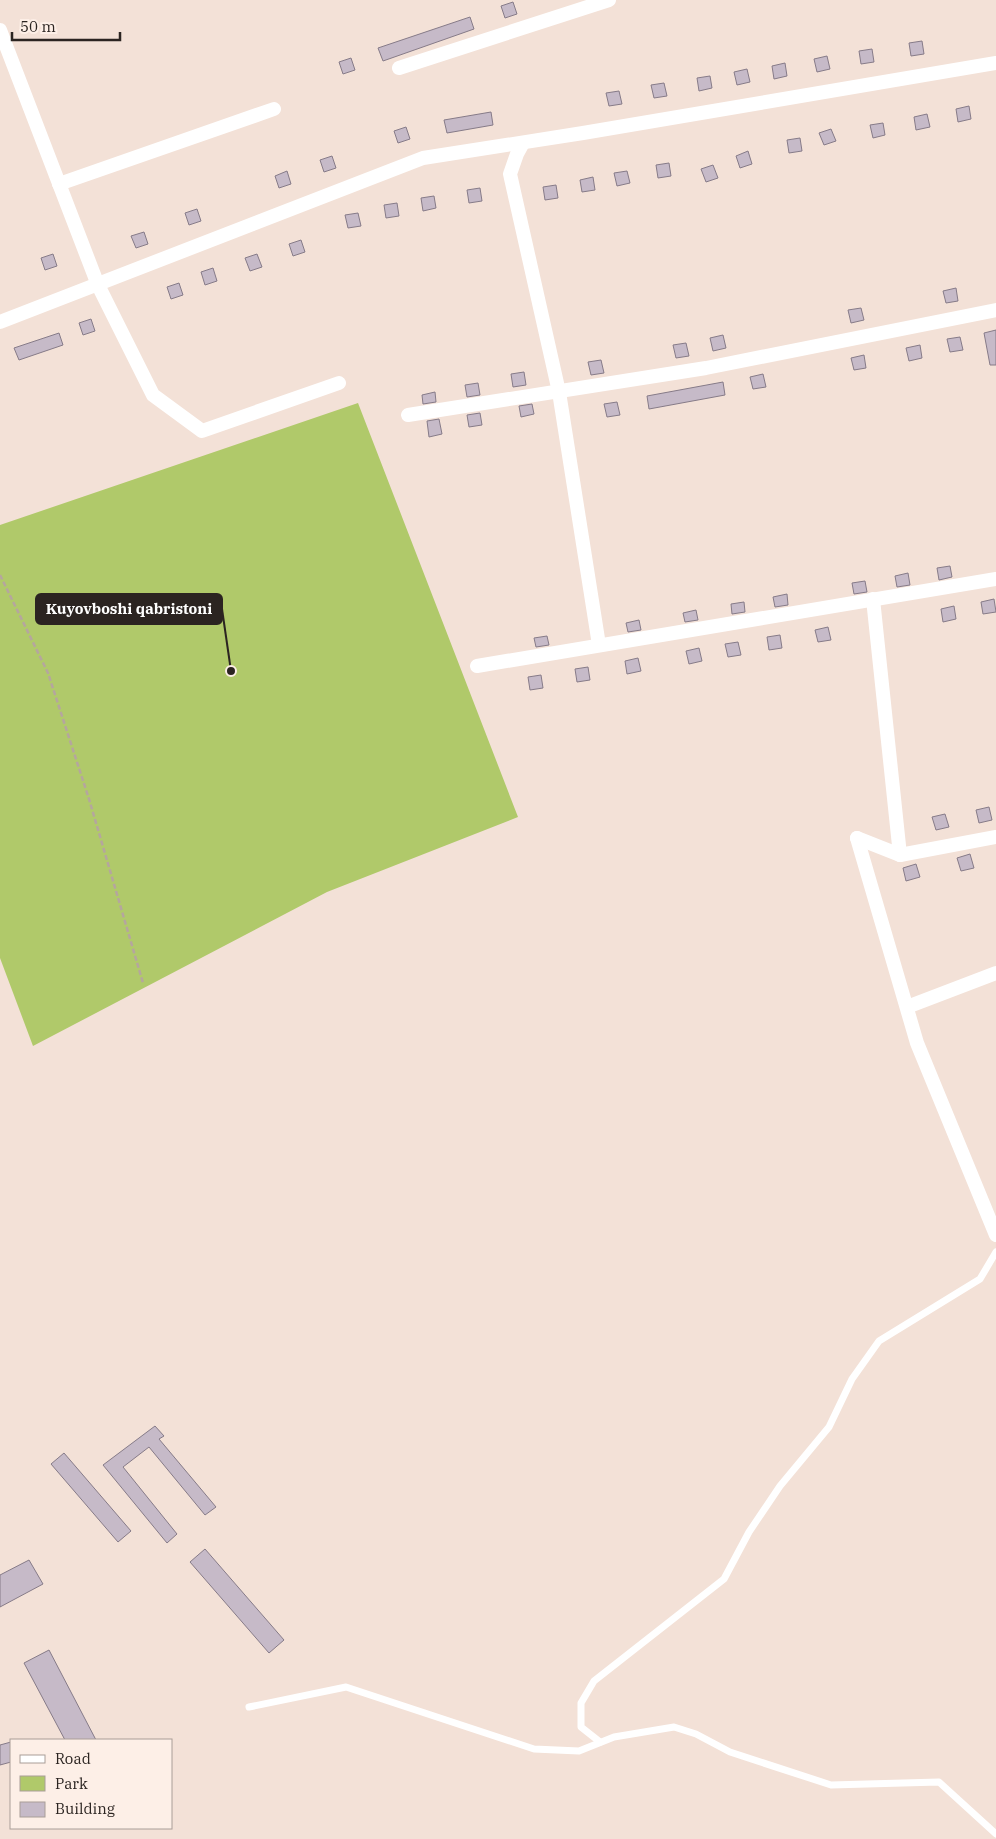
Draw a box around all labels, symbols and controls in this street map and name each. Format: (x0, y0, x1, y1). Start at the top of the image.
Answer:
scale bar (12, 10, 120, 42)
text: 50 m (20, 17, 56, 36)
callout: Kuyovboshi qabristoni (36, 594, 222, 624)
text: Kuyovboshi qabristoni (46, 599, 212, 618)
legend (10, 1739, 172, 1829)
text: Road (55, 1749, 91, 1768)
text: Park (55, 1774, 88, 1793)
text: Building (55, 1799, 115, 1818)

